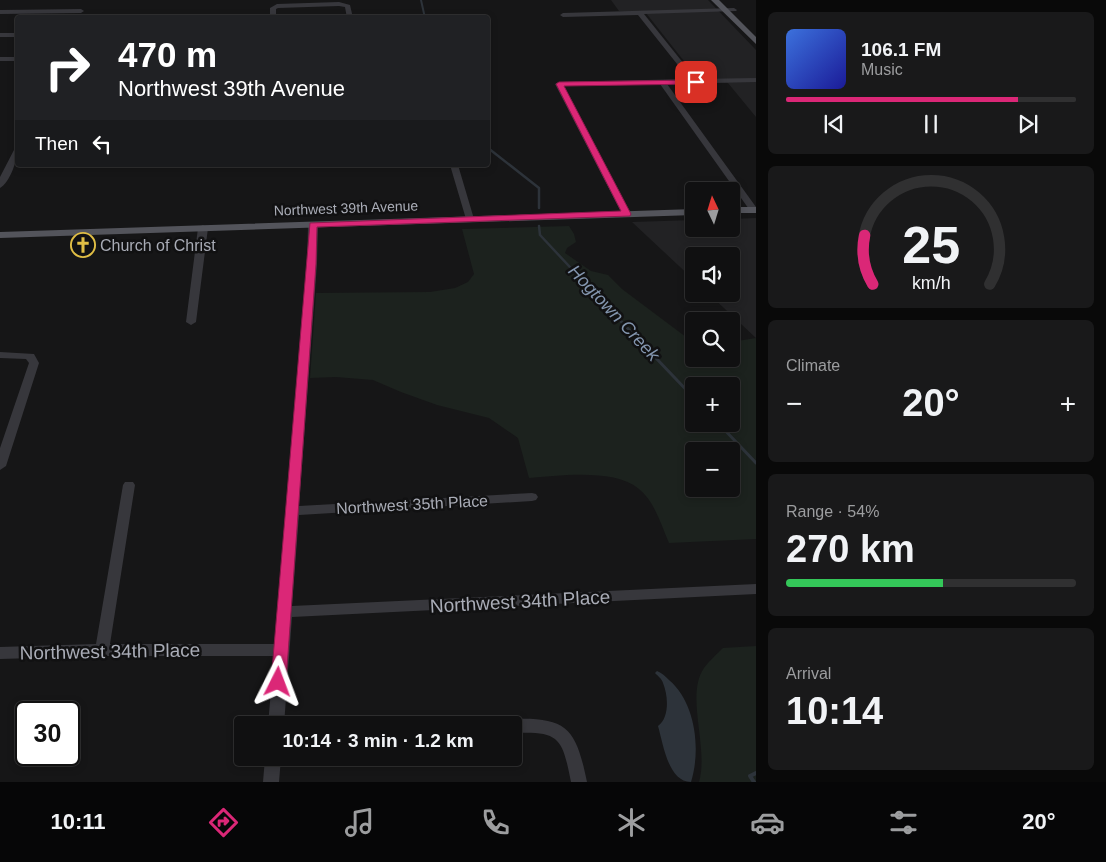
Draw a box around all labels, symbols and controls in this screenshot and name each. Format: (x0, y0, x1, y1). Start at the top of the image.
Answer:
icon: right (35, 35, 100, 100)
text: 470 m (118, 35, 217, 74)
text: 106.1 FM (861, 39, 941, 60)
pin (675, 61, 717, 103)
text: Music (861, 61, 903, 78)
icon: arrive (682, 68, 710, 96)
text: Northwest 39th Avenue (118, 76, 345, 101)
icon: previous (820, 110, 848, 138)
icon: pause (917, 110, 945, 138)
icon: next (1014, 110, 1042, 138)
icon: left (88, 130, 116, 158)
text: Then (35, 133, 78, 154)
north arrow (685, 182, 740, 238)
map controls (685, 182, 740, 497)
street label: Northwest 39th Avenue (274, 197, 419, 219)
text: 25 (902, 216, 960, 274)
church icon: Church of Christ (70, 232, 96, 258)
place label: Church of Christ (100, 237, 216, 254)
button: sound (685, 247, 740, 302)
water label: Hogtown Creek (564, 261, 664, 366)
text: km/h (912, 273, 950, 293)
button: search (685, 312, 740, 367)
text: Climate (786, 357, 840, 374)
button: + (685, 377, 740, 432)
text: 20° (902, 382, 960, 424)
text: − (786, 388, 802, 419)
text: + (1060, 388, 1076, 419)
button: − (685, 442, 740, 497)
street label: Northwest 35th Place (336, 492, 489, 517)
text: Range · 54% (786, 503, 879, 520)
text: 270 km (786, 528, 915, 570)
street label: Northwest 34th Place (429, 586, 611, 617)
street label: Northwest 34th Place (20, 639, 200, 664)
position arrow (251, 655, 303, 707)
text: Arrival (786, 665, 831, 682)
text: 10:14 (786, 690, 883, 732)
speed limit sign: 30 (15, 701, 80, 766)
text: 10:14 · 3 min · 1.2 km (282, 730, 474, 751)
icon: directions (206, 805, 241, 840)
icon: music (342, 805, 377, 840)
icon: phone (478, 805, 513, 840)
icon: climate (614, 805, 649, 840)
icon: car (750, 805, 785, 840)
icon: filters (886, 805, 921, 840)
text: 10:11 (50, 809, 106, 834)
text: 20° (1022, 809, 1055, 834)

